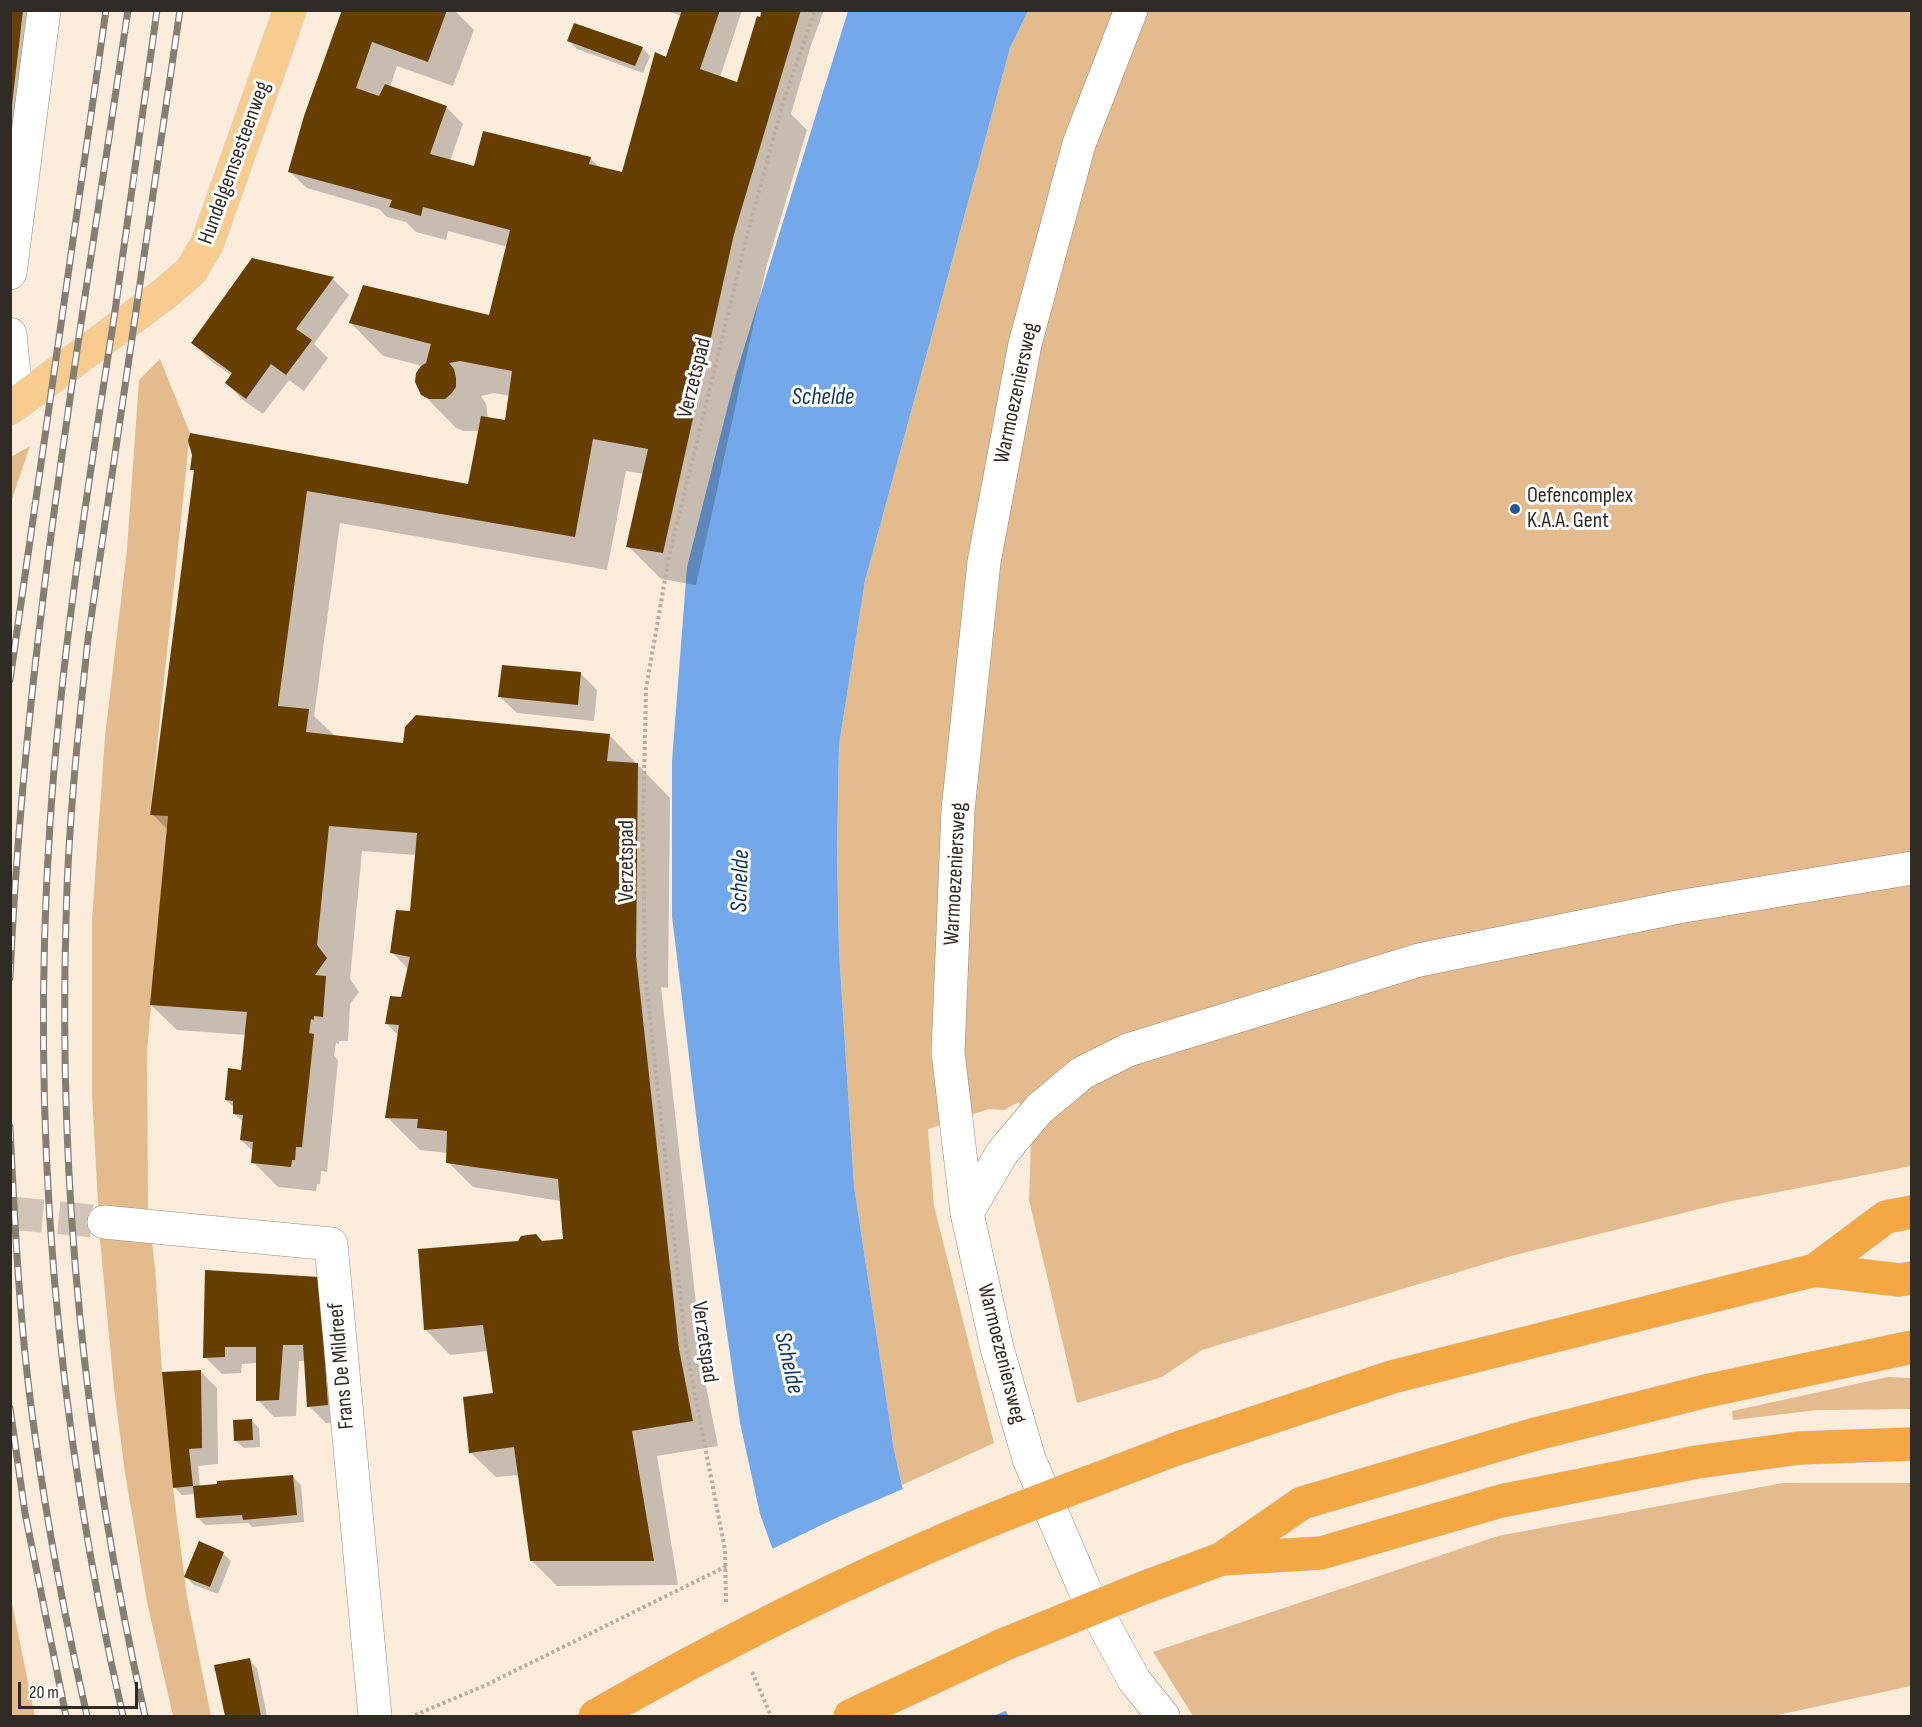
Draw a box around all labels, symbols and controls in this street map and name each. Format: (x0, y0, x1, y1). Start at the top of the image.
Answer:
street label: Hundelgemsesteenweg (193, 78, 277, 248)
street label: Warmoezeniersweg (989, 320, 1045, 466)
street label: Verzetspad (672, 335, 718, 421)
water label: Schelde (792, 384, 854, 412)
place label: Oefencomplex K.A.A. Gent (1527, 483, 1633, 534)
marker: Oefencomplex K.A.A. Gent (1508, 502, 1522, 516)
street label: Warmoezeniersweg (939, 802, 973, 946)
street label: Verzetspad (614, 820, 640, 902)
water label: Schelde (726, 849, 756, 913)
street label: Warmoezeniersweg (971, 1281, 1031, 1427)
street label: Verzetspad (685, 1300, 723, 1384)
street label: Frans De Mildreef (323, 1302, 361, 1430)
water label: Schelde (767, 1329, 809, 1397)
scale bar (21, 1670, 141, 1708)
text: 20 m (29, 1682, 59, 1703)

